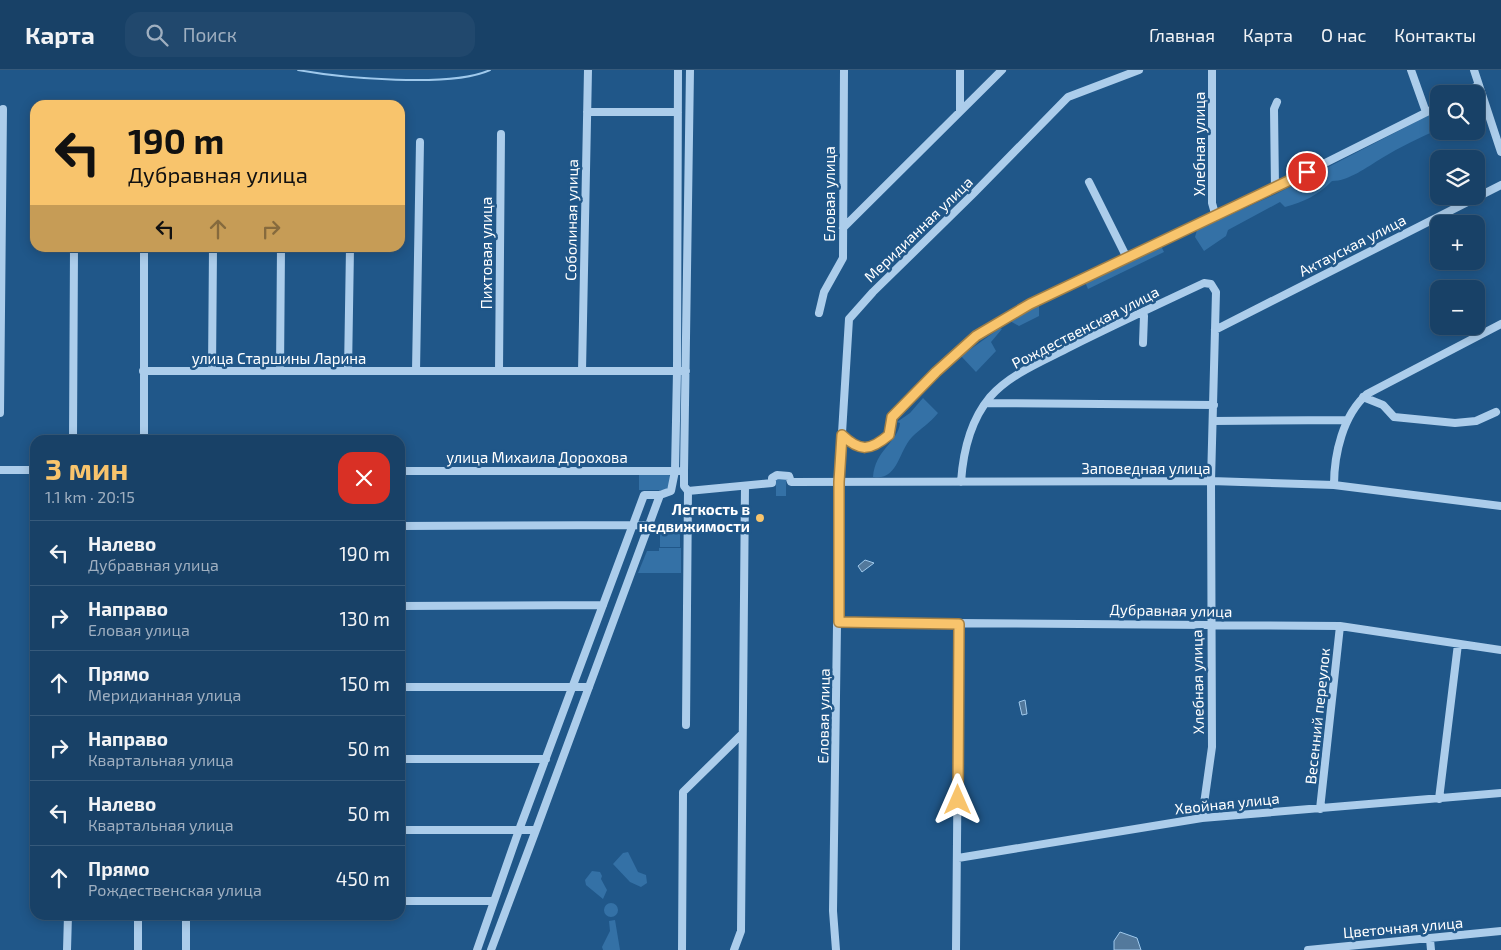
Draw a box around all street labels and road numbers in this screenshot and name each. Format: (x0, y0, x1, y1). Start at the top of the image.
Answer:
street label: Хлебная улица (1190, 92, 1209, 196)
street label: Еловая улица (820, 146, 839, 242)
street label: Соболиная улица (561, 159, 582, 281)
street label: Меридианная улица (860, 173, 977, 286)
street label: Пихтовая улица (477, 197, 496, 309)
street label: Актауская улица (1295, 210, 1409, 281)
street label: Рождественская улица (1008, 282, 1162, 373)
street label: улица Старшины Ларина (192, 349, 366, 368)
street label: улица Михаила Дорохова (446, 448, 628, 467)
street label: Заповедная улица (1081, 459, 1211, 478)
street label: Дубравная улица (1110, 600, 1232, 621)
street label: Хлебная улица (1187, 629, 1208, 735)
street label: Весенний переулок (1301, 647, 1334, 785)
street label: Еловая улица (813, 668, 834, 764)
street label: Хвойная улица (1174, 789, 1280, 818)
street label: Цветочная улица (1342, 913, 1464, 942)

